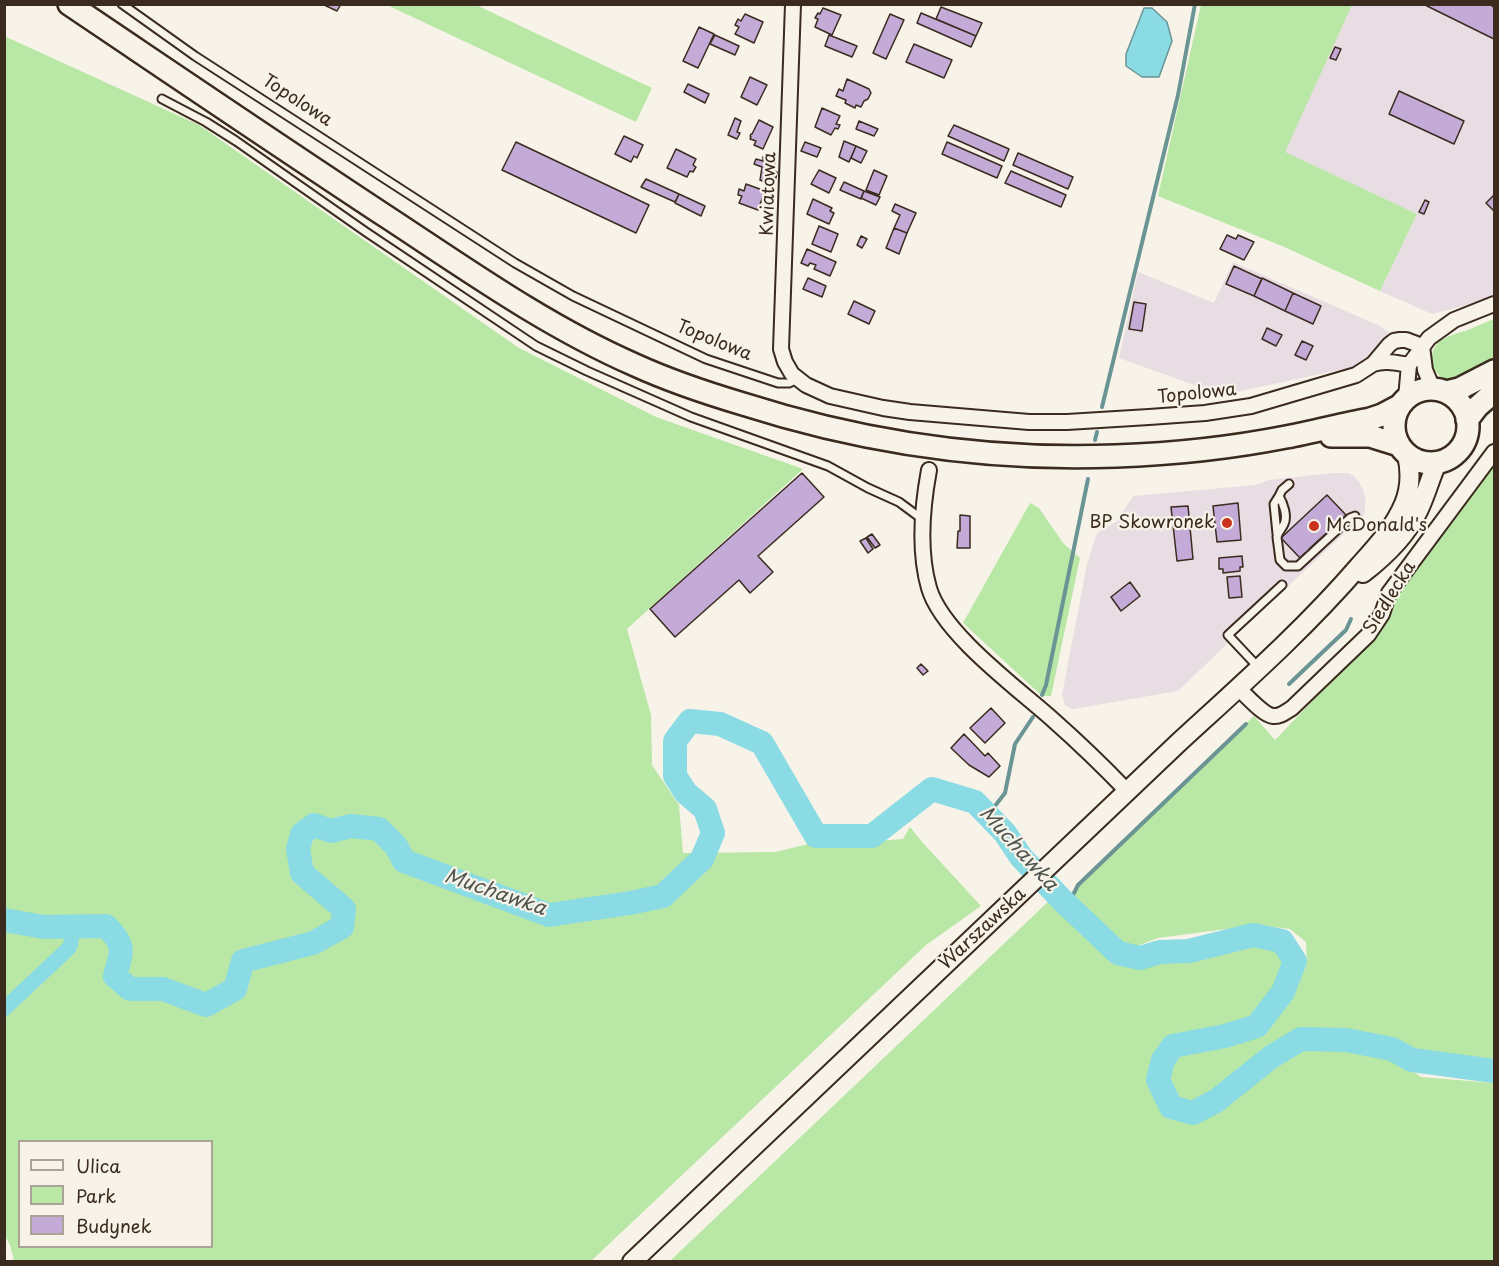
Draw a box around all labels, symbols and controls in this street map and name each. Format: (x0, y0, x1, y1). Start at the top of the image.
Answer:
street label: Topolowa (258, 70, 336, 132)
street label: Kwiatowa (757, 152, 781, 236)
street label: Topolowa (673, 316, 755, 366)
street label: Topolowa (1157, 379, 1237, 409)
place label: BP Skowronek (1089, 512, 1215, 534)
place label: McDonald's (1326, 515, 1427, 537)
marker: BP Skowronek (1220, 516, 1234, 530)
marker: McDonald's (1307, 519, 1321, 533)
street label: Siedlecka (1359, 557, 1421, 639)
water label: Muchawka (974, 802, 1062, 896)
water label: Muchawka (441, 864, 549, 922)
street label: Warszawska (935, 883, 1031, 975)
legend (18, 1140, 213, 1248)
text: Ulica (76, 1152, 121, 1179)
text: Park (76, 1182, 116, 1209)
text: Budynek (76, 1212, 152, 1239)

